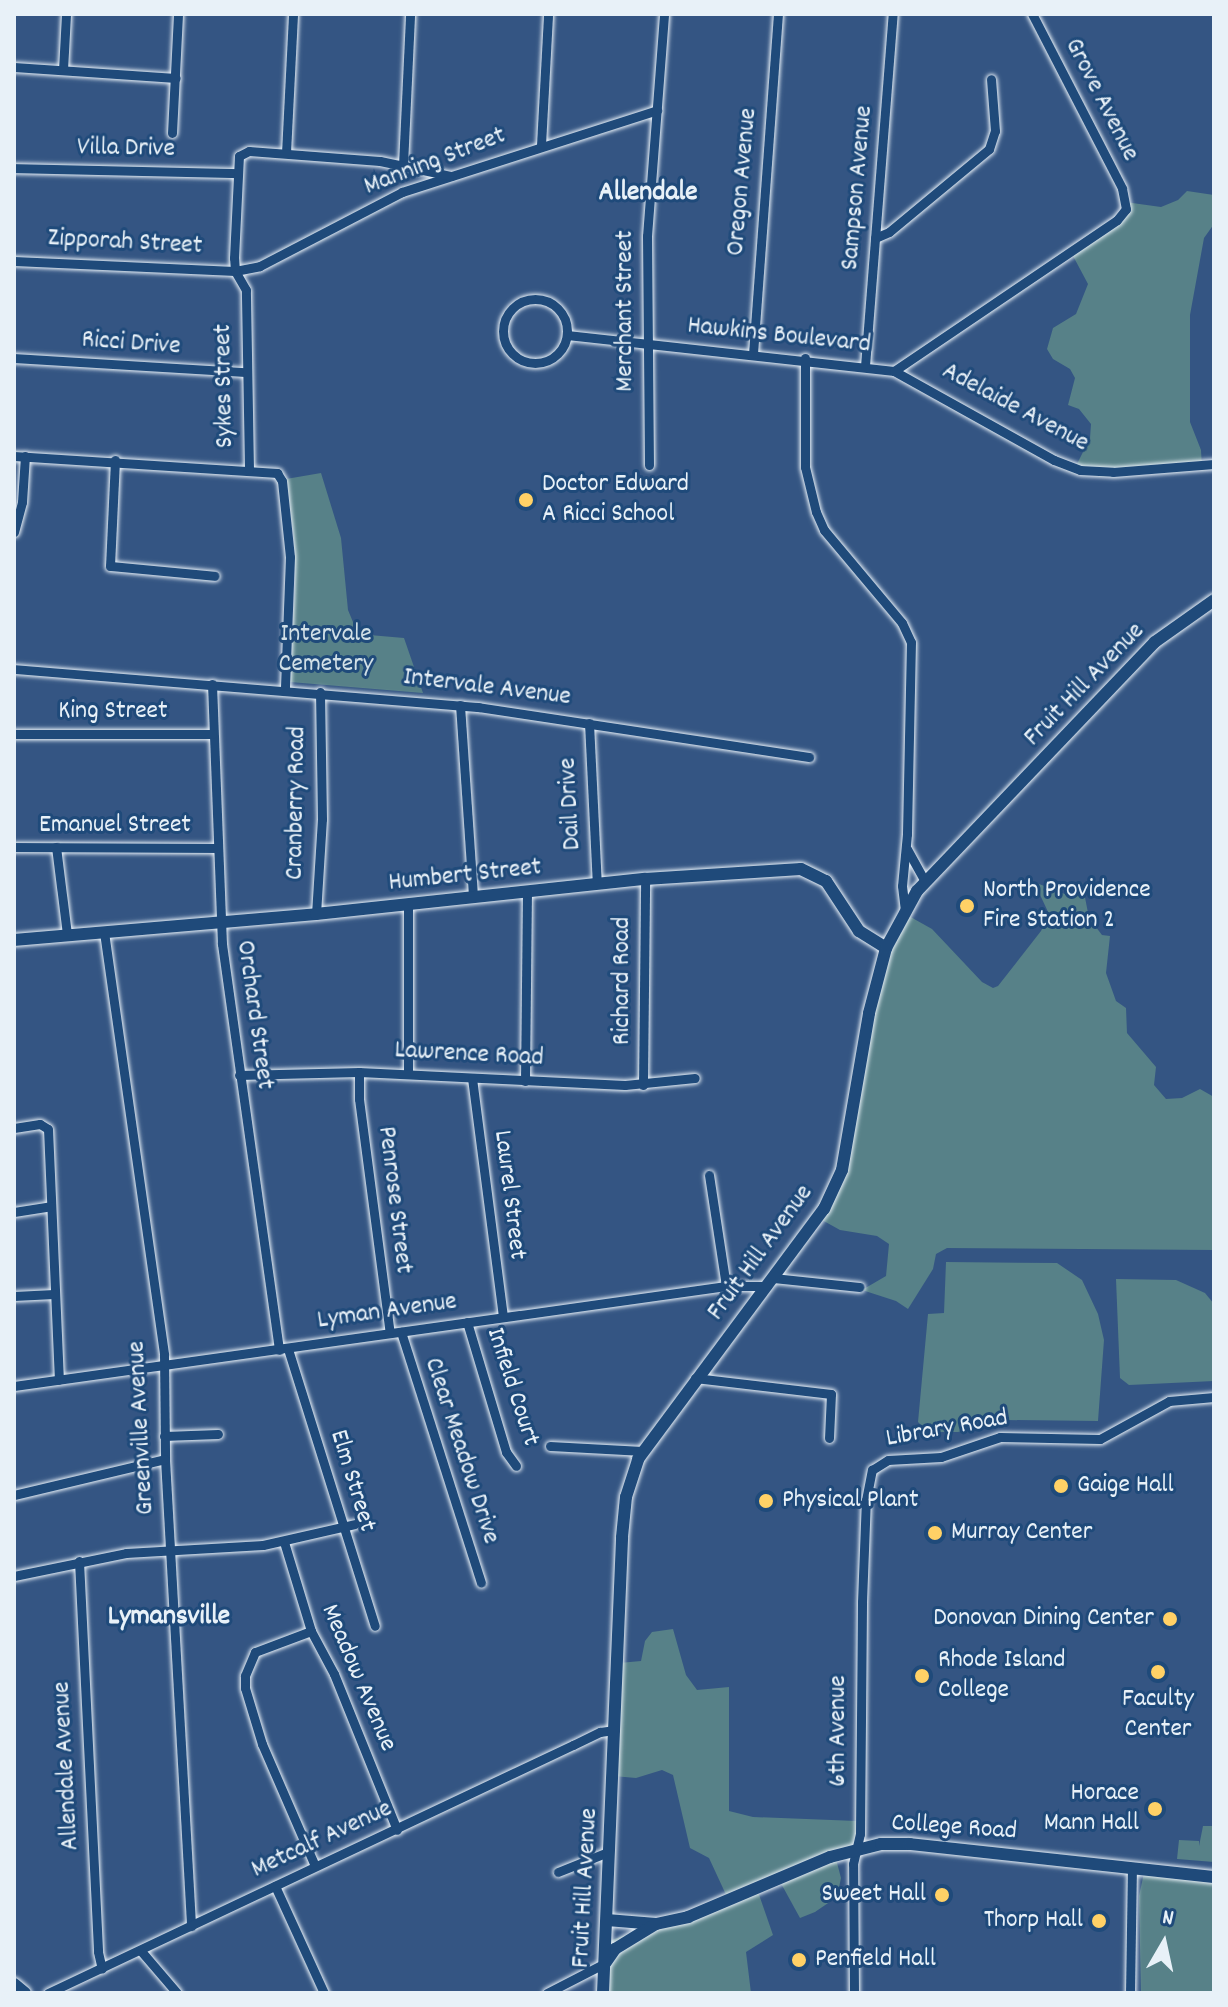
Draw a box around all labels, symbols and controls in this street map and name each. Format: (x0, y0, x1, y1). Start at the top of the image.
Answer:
street label: Grove Avenue (1057, 33, 1145, 167)
street label: Sampson Avenue (835, 104, 881, 272)
street label: Oregon Avenue (721, 107, 765, 257)
street label: Manning Street (360, 121, 510, 203)
street label: Villa Drive (77, 133, 175, 165)
district label: Allendale (598, 177, 698, 211)
street label: Zipporah Street (47, 223, 203, 263)
street label: Merchant Street (610, 230, 642, 392)
street label: Hawkins Boulevard (686, 311, 872, 361)
street label: Sykes Street (208, 324, 242, 448)
street label: Ricci Drive (80, 325, 182, 363)
street label: Adelaide Avenue (936, 356, 1094, 460)
place label: Doctor Edward A Ricci School (542, 469, 689, 530)
marker: Doctor Edward A Ricci School (517, 491, 535, 509)
street label: Fruit Hill Avenue (1018, 617, 1152, 753)
park label: Intervale Cemetery (279, 619, 373, 680)
street label: Intervale Avenue (401, 662, 573, 714)
street label: King Street (58, 696, 168, 728)
street label: Cranberry Road (280, 726, 314, 880)
street label: Dail Drive (553, 757, 589, 851)
street label: Emanuel Street (39, 810, 191, 842)
street label: Humbert Street (387, 852, 543, 900)
place label: North Providence Fire Station 2 (983, 875, 1151, 936)
marker: North Providence Fire Station 2 (958, 897, 976, 915)
street label: Richard Road (607, 917, 639, 1045)
street label: Orchard Street (228, 939, 280, 1091)
street label: Lawrence Road (394, 1036, 544, 1074)
street label: Penrose Street (369, 1125, 419, 1275)
street label: Laurel Street (486, 1128, 532, 1262)
street label: Fruit Hill Avenue (701, 1179, 821, 1327)
street label: Lyman Avenue (315, 1287, 459, 1337)
street label: Infield Court (478, 1324, 546, 1450)
street label: Greenville Avenue (122, 1340, 162, 1516)
street label: Clear Meadow Drive (416, 1354, 506, 1548)
street label: Library Road (884, 1403, 1010, 1455)
street label: Elm Street (322, 1426, 382, 1536)
place label: Gaige Hall (1077, 1470, 1174, 1502)
marker: Gaige Hall (1052, 1477, 1070, 1495)
place label: Physical Plant (782, 1485, 919, 1517)
marker: Physical Plant (757, 1492, 775, 1510)
place label: Murray Center (951, 1517, 1092, 1549)
marker: Murray Center (926, 1524, 944, 1542)
street label: Meadow Avenue (313, 1600, 403, 1756)
district label: Lymansville (108, 1601, 230, 1635)
place label: Donovan Dining Center (933, 1603, 1154, 1635)
marker: Donovan Dining Center (1161, 1610, 1179, 1628)
place label: Rhode Island College (938, 1645, 1065, 1706)
marker: Faculty Center (1149, 1663, 1167, 1681)
marker: Rhode Island College (913, 1667, 931, 1685)
street label: 6th Avenue (823, 1675, 855, 1787)
street label: Allendale Avenue (47, 1681, 87, 1851)
place label: Faculty Center (1122, 1684, 1194, 1746)
place label: Horace Mann Hall (1044, 1778, 1139, 1840)
street label: Metcalf Avenue (247, 1794, 397, 1886)
marker: Horace Mann Hall (1146, 1800, 1164, 1818)
street label: Fruit Hill Avenue (566, 1807, 606, 1969)
street label: College Road (890, 1808, 1018, 1848)
place label: Sweet Hall (821, 1879, 926, 1911)
marker: Sweet Hall (933, 1886, 951, 1904)
north arrow (1124, 1903, 1204, 1983)
text: N (1160, 1903, 1176, 1935)
place label: Thorp Hall (984, 1905, 1083, 1937)
marker: Thorp Hall (1090, 1912, 1108, 1930)
place label: Penfield Hall (815, 1944, 936, 1976)
marker: Penfield Hall (790, 1951, 808, 1969)

